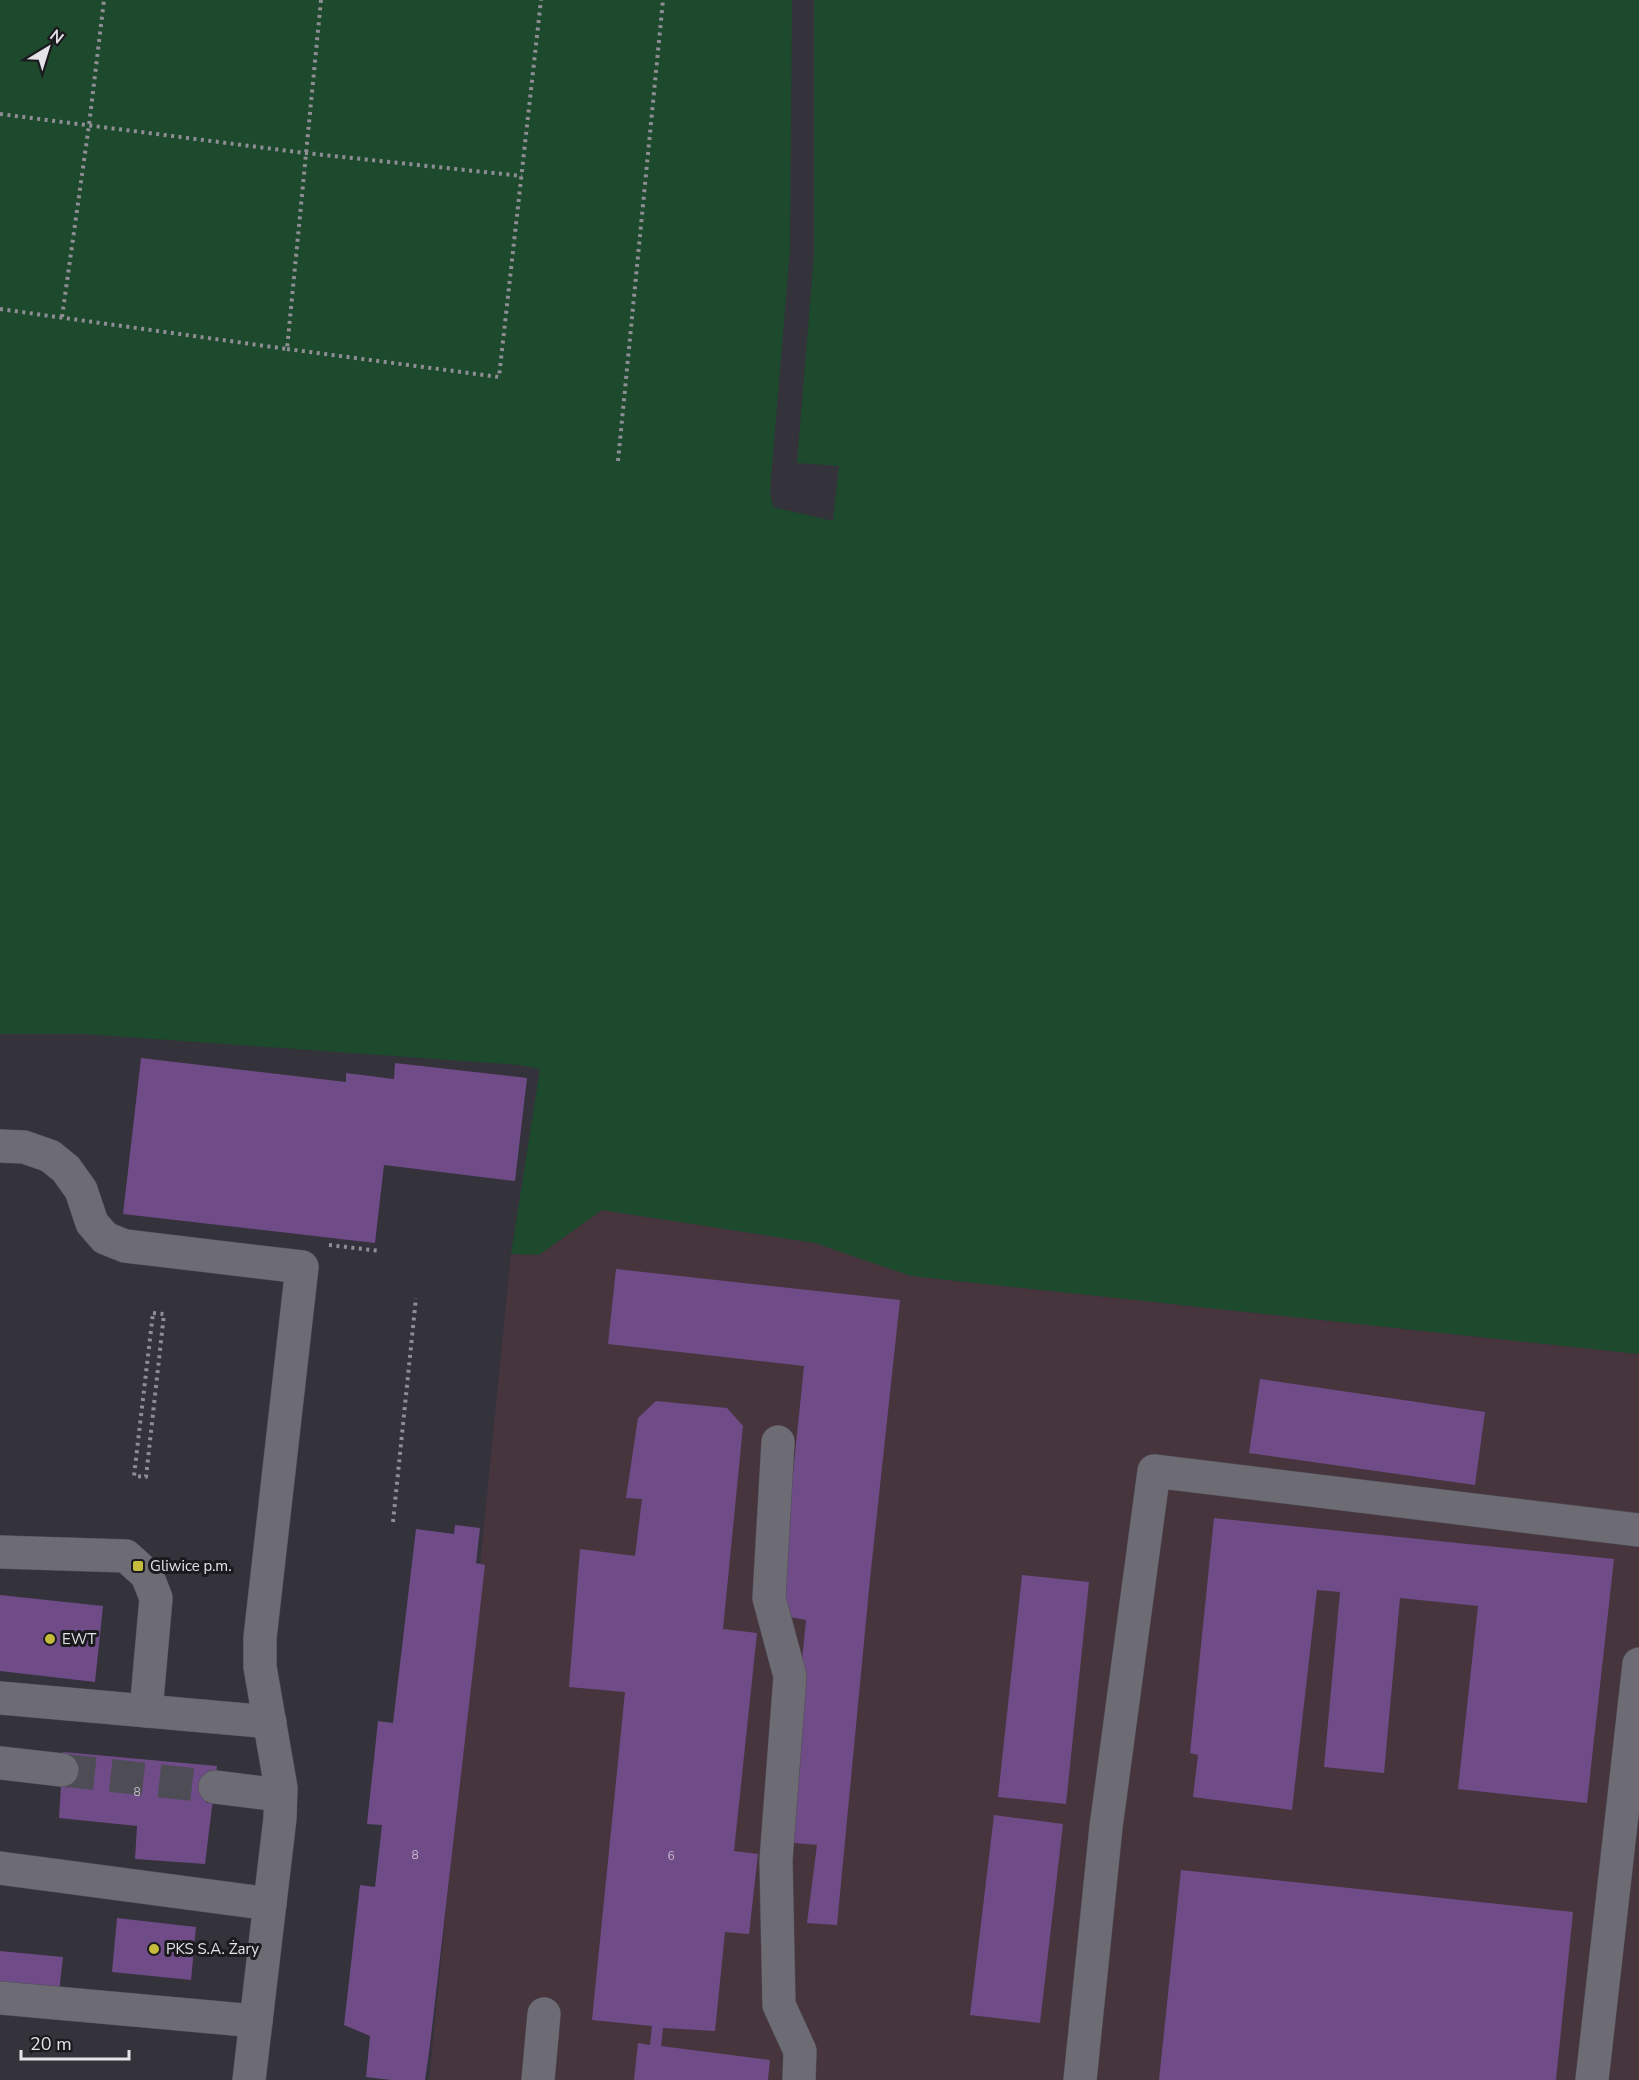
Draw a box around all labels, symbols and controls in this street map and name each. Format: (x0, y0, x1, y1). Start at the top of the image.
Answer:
north arrow (18, 18, 78, 78)
text: N (45, 25, 68, 49)
place label: Gliwice p.m. (150, 1556, 232, 1576)
marker: Gliwice p.m. (131, 1559, 145, 1573)
place label: EWT (62, 1629, 96, 1649)
marker: EWT (43, 1632, 57, 1646)
house number: 8 (133, 1784, 141, 1800)
house number: 8 (411, 1847, 419, 1863)
house number: 6 (667, 1848, 675, 1864)
place label: PKS S.A. Żary (166, 1939, 259, 1959)
marker: PKS S.A. Żary (147, 1942, 161, 1956)
scale bar (21, 2023, 129, 2061)
text: 20 m (30, 2032, 72, 2056)

